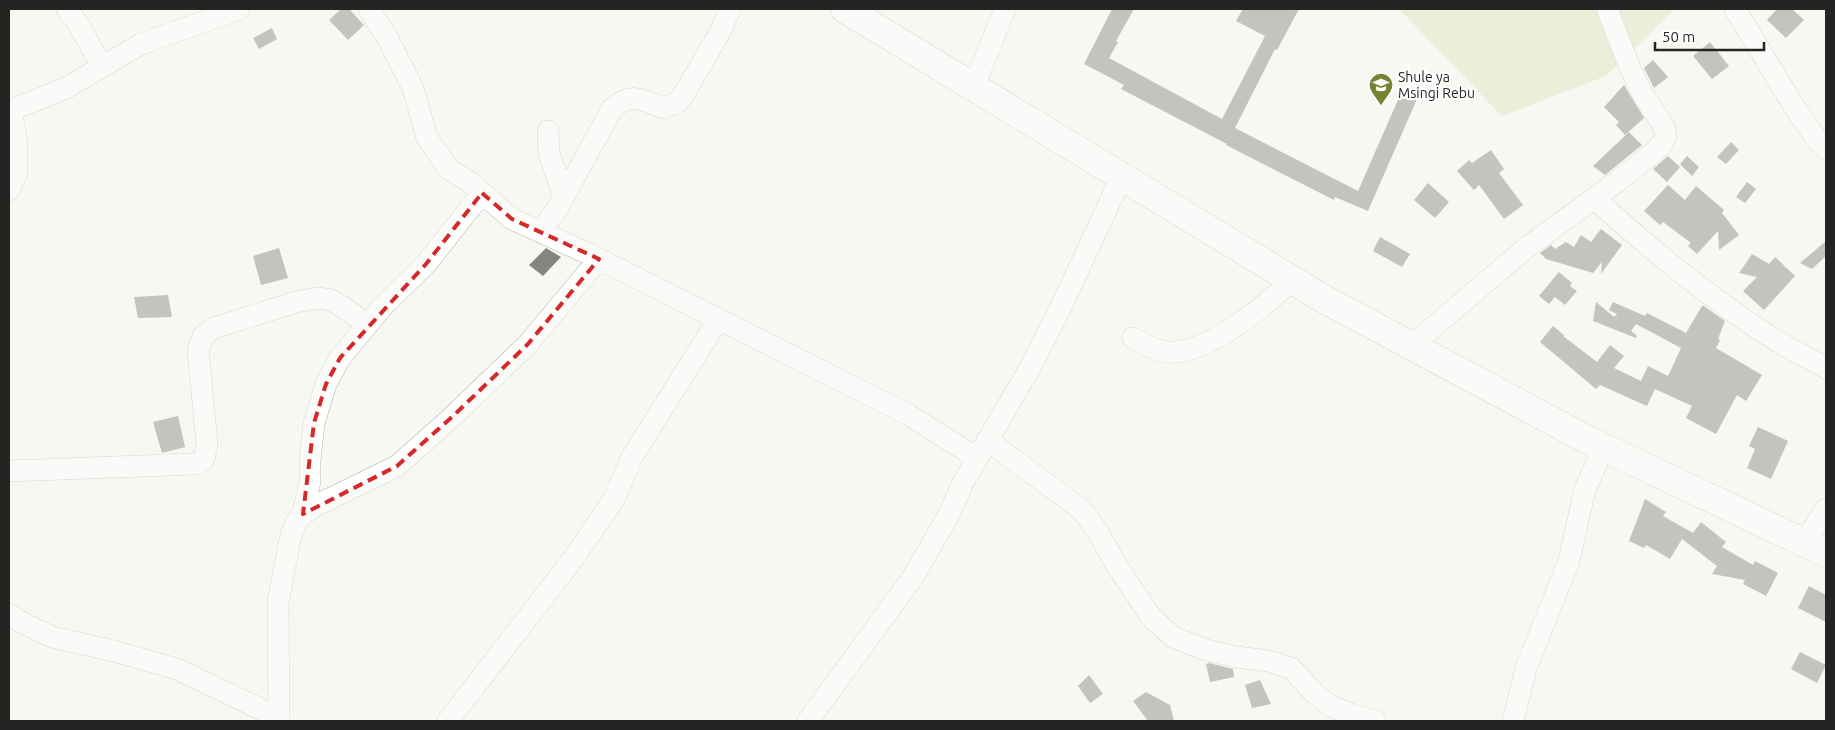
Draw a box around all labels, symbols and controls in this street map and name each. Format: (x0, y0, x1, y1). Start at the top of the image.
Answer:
scale bar (1655, 20, 1764, 52)
text: 50 m (1662, 28, 1695, 45)
place label: Shule ya Msingi Rebu (1398, 69, 1475, 101)
school or university icon: Shule ya Msingi Rebu (1368, 72, 1394, 106)

